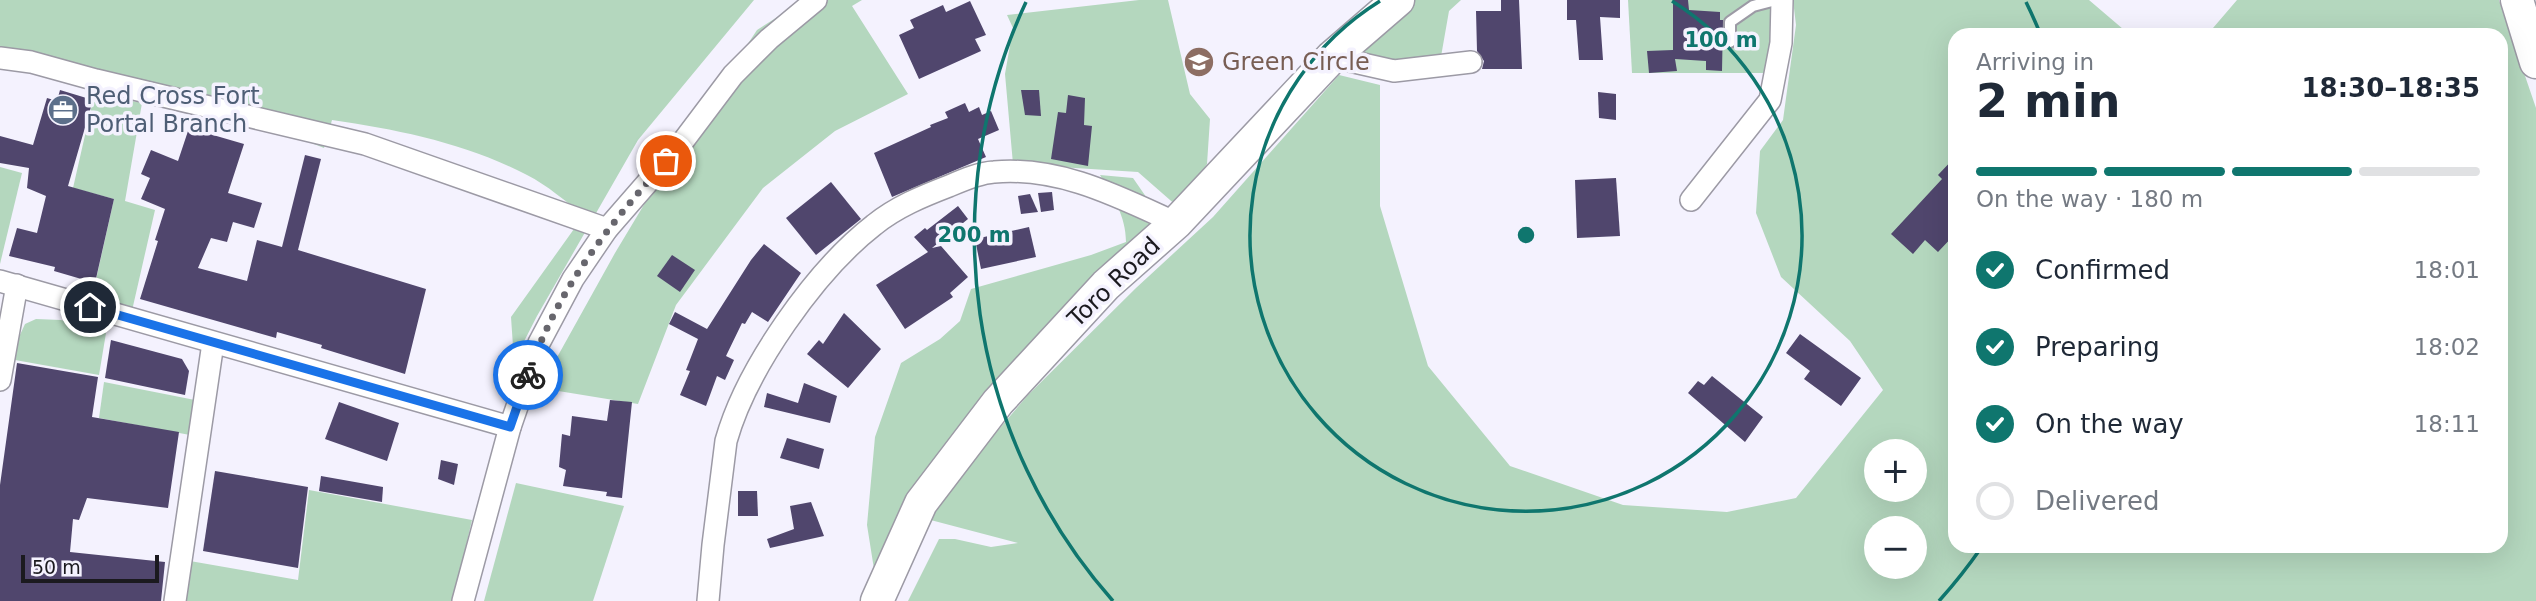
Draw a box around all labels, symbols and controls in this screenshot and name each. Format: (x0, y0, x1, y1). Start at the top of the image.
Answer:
text: 100 m (1684, 28, 1758, 52)
school or university icon: Green Circle (1182, 45, 1216, 79)
place label: Green Circle (1222, 48, 1370, 76)
text: Arriving in (1976, 49, 2094, 75)
text: 18:30–18:35 (2301, 73, 2480, 103)
text: 2 min (1976, 74, 2120, 128)
place label: Red Cross Fort Portal Branch (86, 82, 260, 138)
office icon: Red Cross Fort Portal Branch (46, 93, 80, 127)
pin (636, 131, 696, 191)
icon: bag (647, 142, 685, 180)
text: On the way · 180 m (1976, 186, 2203, 212)
text: 200 m (937, 223, 1011, 247)
centre of rings (1514, 223, 1538, 247)
street label: Toro Road (1061, 231, 1166, 333)
icon: check (1976, 251, 2014, 289)
text: Confirmed (2035, 255, 2170, 285)
text: 18:01 (2414, 257, 2480, 283)
pin (60, 277, 120, 337)
icon: home (71, 288, 109, 326)
icon: check (1976, 328, 2014, 366)
text: Preparing (2035, 332, 2160, 362)
text: 18:02 (2414, 334, 2480, 360)
courier (493, 340, 563, 410)
icon: bike (509, 356, 547, 394)
icon: check (1976, 405, 2014, 443)
text: On the way (2035, 409, 2184, 439)
text: 18:11 (2414, 411, 2480, 437)
map controls (1864, 439, 1927, 579)
button: + (1864, 439, 1927, 502)
text: Delivered (2035, 486, 2159, 516)
button: − (1864, 516, 1927, 579)
scale bar (21, 552, 159, 584)
text: 50 m (32, 556, 81, 578)

